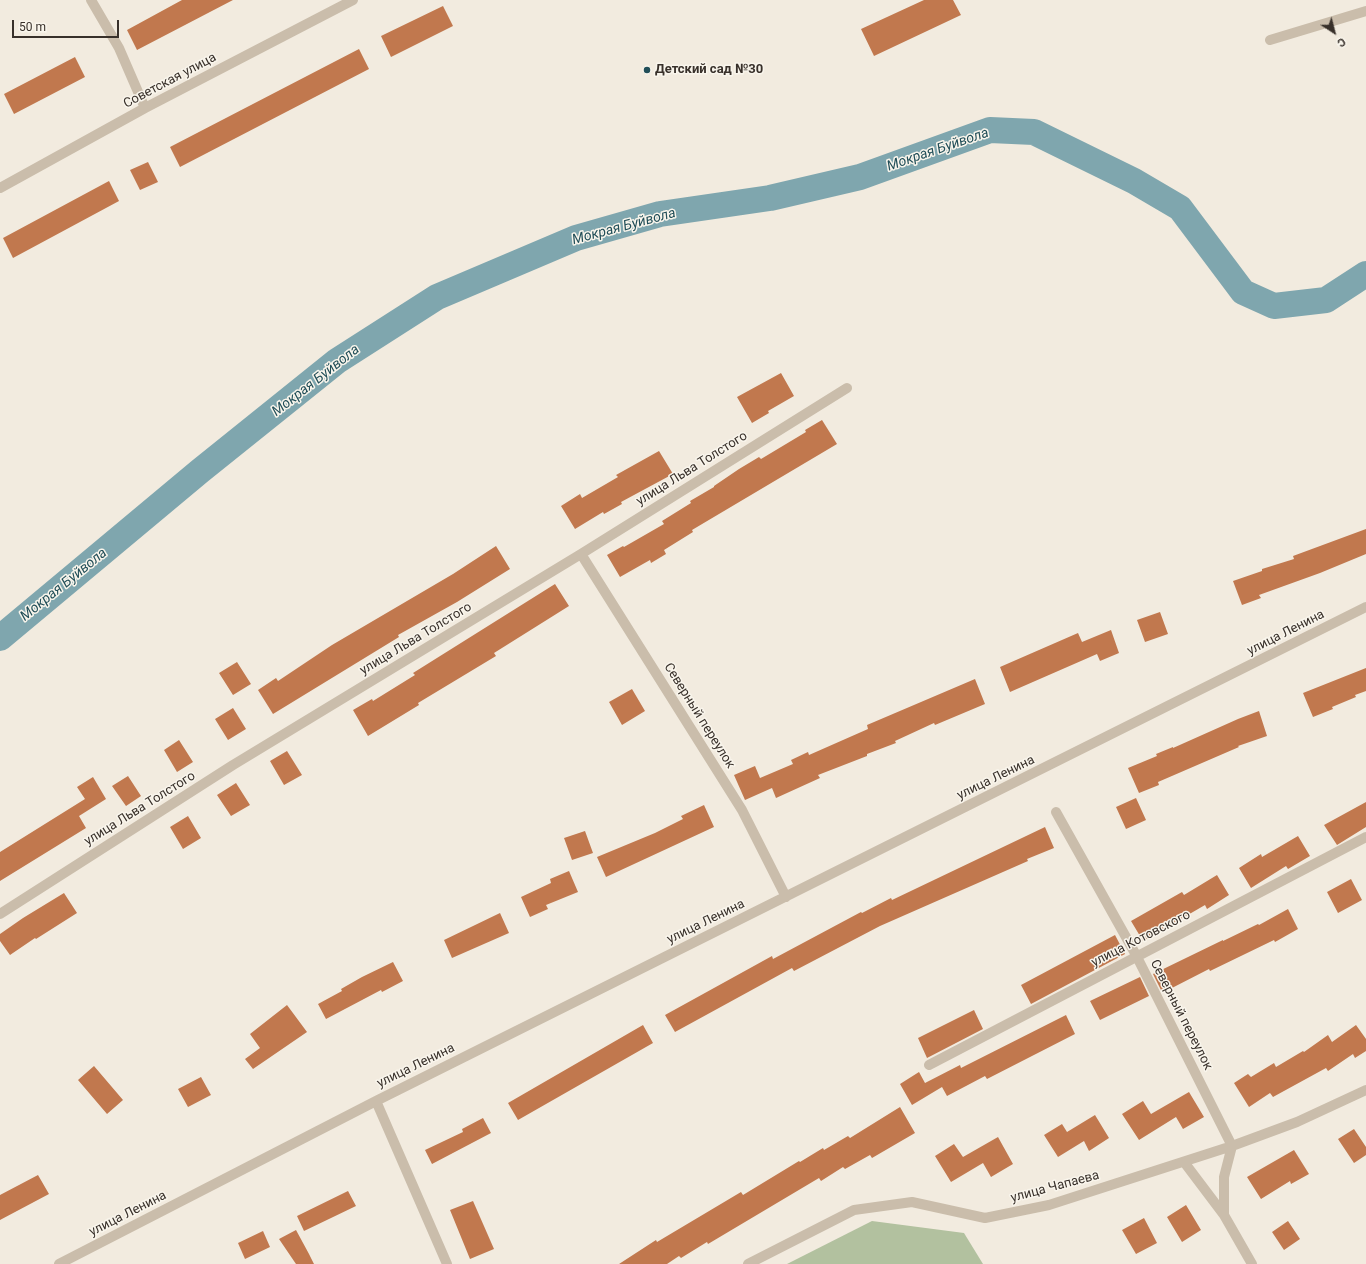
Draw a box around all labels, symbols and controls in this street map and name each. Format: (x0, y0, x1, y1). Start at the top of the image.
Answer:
scale bar (14, 12, 121, 38)
north arrow (1314, 12, 1354, 52)
text: 50 m (19, 20, 46, 34)
text: С (1335, 35, 1348, 49)
street label: Советская улица (121, 50, 219, 112)
place label: Детский сад №30 (655, 62, 763, 78)
marker: Детский сад №30 (642, 65, 652, 75)
water label: Мокрая Буйвола (885, 125, 991, 175)
water label: Мокрая Буйвола (570, 205, 678, 249)
water label: Мокрая Буйвола (269, 342, 363, 420)
street label: улица Льва Толстого (634, 429, 750, 509)
water label: Мокрая Буйвола (17, 545, 111, 625)
street label: улица Льва Толстого (357, 599, 475, 679)
street label: улица Ленина (1245, 607, 1327, 659)
street label: Северный переулок (660, 660, 738, 772)
street label: улица Ленина (955, 752, 1037, 804)
street label: улица Льва Толстого (82, 769, 198, 849)
street label: улица Ленина (665, 896, 747, 948)
street label: улица Котовского (1089, 907, 1193, 971)
street label: Северный переулок (1146, 957, 1216, 1073)
street label: улица Ленина (375, 1040, 457, 1092)
street label: улица Чапаева (1009, 1168, 1101, 1206)
street label: улица Ленина (87, 1188, 169, 1240)

